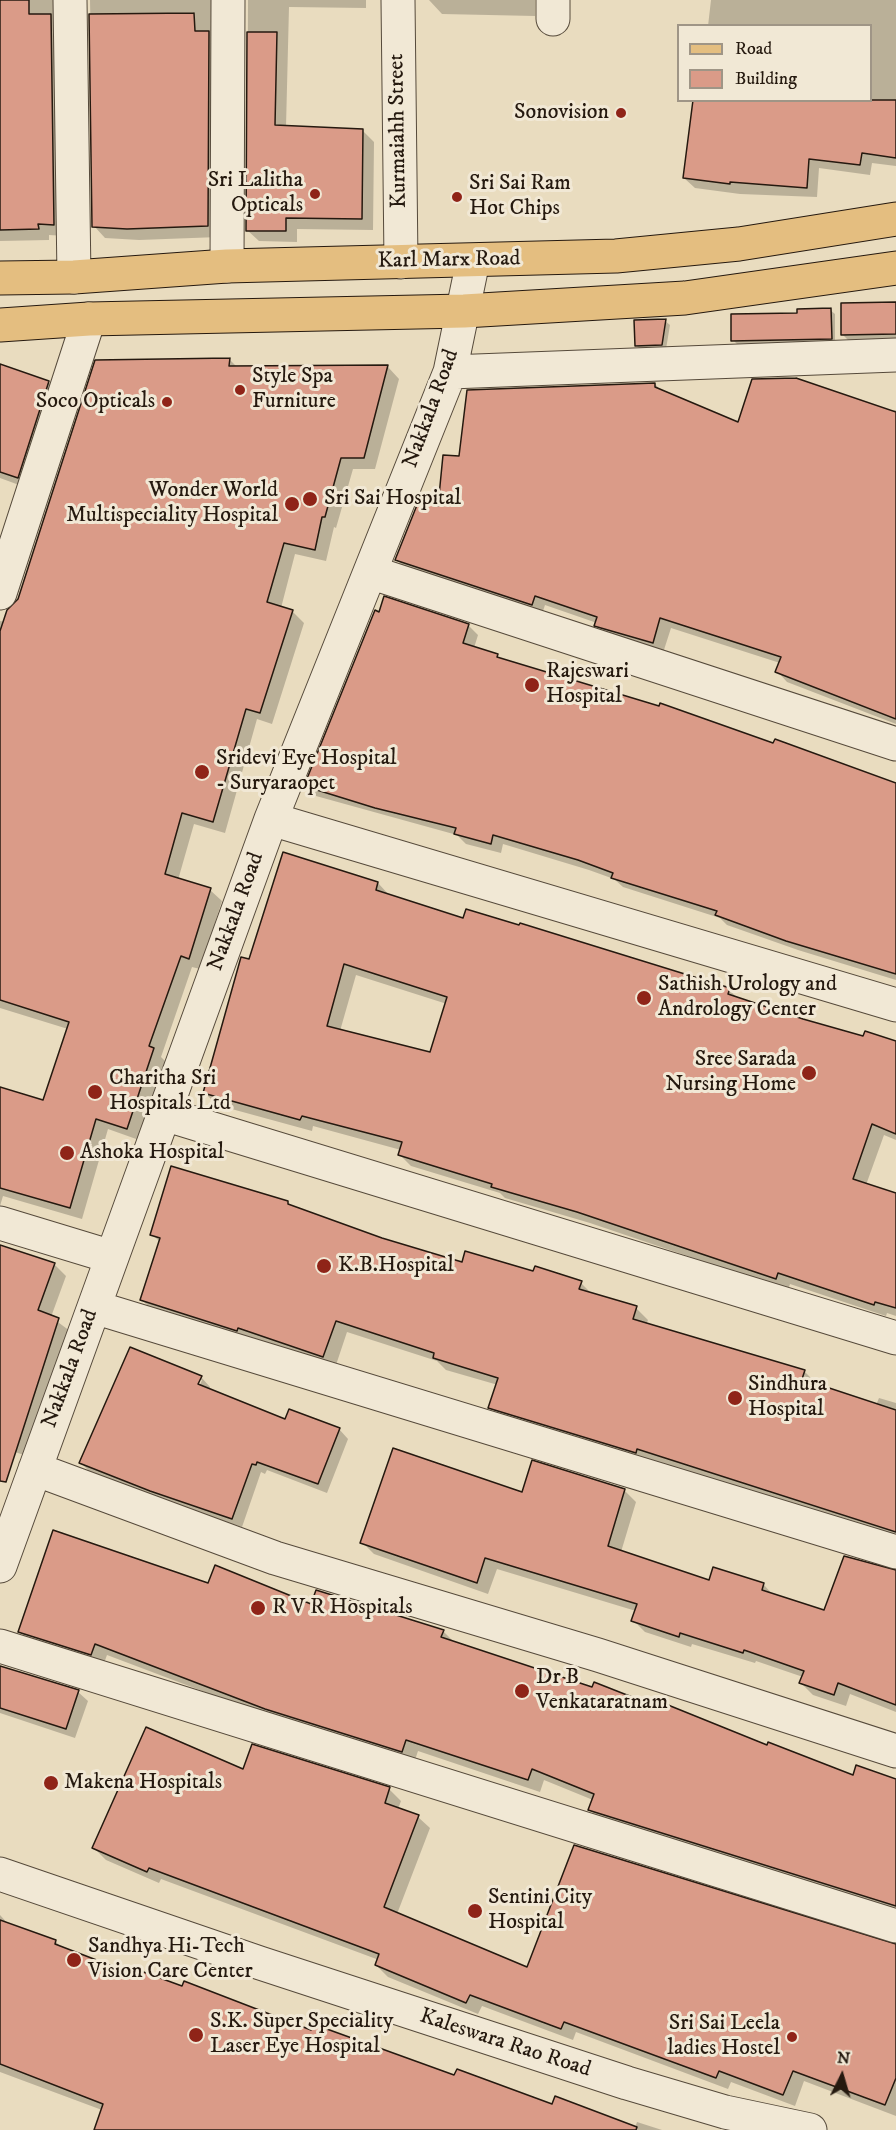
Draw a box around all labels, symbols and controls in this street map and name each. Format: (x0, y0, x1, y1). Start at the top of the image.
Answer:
legend (677, 24, 872, 102)
text: Road (735, 38, 772, 60)
street label: Kurmaiahh Street (384, 53, 414, 209)
text: Building (735, 68, 797, 90)
place label: Sonovision (514, 100, 609, 126)
marker: Sonovision (614, 106, 628, 120)
place label: Sri Lalitha Opticals (208, 168, 303, 220)
place label: Sri Sai Ram Hot Chips (469, 171, 571, 222)
marker: Sri Lalitha Opticals (308, 187, 322, 201)
marker: Sri Sai Ram Hot Chips (450, 190, 464, 204)
street label: Karl Marx Road (377, 247, 521, 275)
street label: Nakkala Road (398, 346, 466, 472)
place label: Style Spa Furniture (252, 364, 336, 416)
marker: Style Spa Furniture (233, 383, 247, 397)
place label: Soco Opticals (36, 389, 155, 415)
marker: Soco Opticals (160, 395, 174, 409)
place label: Wonder World Multispeciality Hospital (66, 478, 278, 530)
place label: Sri Sai Hospital (324, 486, 461, 512)
marker: Sri Sai Hospital (301, 490, 319, 508)
marker: Wonder World Multispeciality Hospital (283, 495, 301, 513)
place label: Rajeswari Hospital (546, 659, 629, 710)
marker: Rajeswari Hospital (523, 676, 541, 694)
place label: Sridevi Eye Hospital - Suryaraopet (216, 746, 397, 798)
marker: Sridevi Eye Hospital - Suryaraopet (193, 763, 211, 781)
street label: Nakkala Road (203, 849, 271, 975)
place label: Sathish Urology and Andrology Center (658, 972, 837, 1023)
marker: Sathish Urology and Andrology Center (635, 989, 653, 1007)
place label: Sree Sarada Nursing Home (665, 1047, 796, 1098)
marker: Sree Sarada Nursing Home (800, 1064, 818, 1082)
place label: Charitha Sri Hospitals Ltd (109, 1066, 231, 1118)
marker: Charitha Sri Hospitals Ltd (86, 1083, 104, 1101)
place label: Ashoka Hospital (80, 1140, 224, 1166)
marker: Ashoka Hospital (58, 1144, 76, 1162)
place label: K.B.Hospital (338, 1253, 454, 1279)
marker: K.B.Hospital (315, 1257, 333, 1275)
street label: Nakkala Road (37, 1306, 105, 1432)
place label: Sindhura Hospital (748, 1372, 827, 1424)
marker: Sindhura Hospital (726, 1389, 744, 1407)
place label: R V R Hospitals (272, 1595, 412, 1621)
marker: R V R Hospitals (249, 1599, 267, 1617)
place label: Dr B Venkataratnam (536, 1665, 668, 1717)
marker: Dr B Venkataratnam (513, 1682, 531, 1700)
place label: Makena Hospitals (64, 1770, 222, 1796)
marker: Makena Hospitals (42, 1774, 60, 1792)
place label: Sentini City Hospital (488, 1885, 592, 1936)
marker: Sentini City Hospital (466, 1902, 484, 1920)
place label: Sandhya Hi-Tech Vision Care Center (88, 1934, 253, 1986)
marker: Sandhya Hi-Tech Vision Care Center (65, 1951, 83, 1969)
street label: Kaleswara Rao Road (416, 2004, 594, 2084)
place label: S.K. Super Speciality Laser Eye Hospital (210, 2009, 393, 2060)
place label: Sri Sai Leela ladies Hostel (667, 2011, 780, 2062)
marker: S.K. Super Speciality Laser Eye Hospital (187, 2026, 205, 2044)
marker: Sri Sai Leela ladies Hostel (785, 2030, 799, 2044)
north arrow (812, 2046, 872, 2106)
text: N (836, 2048, 851, 2069)

